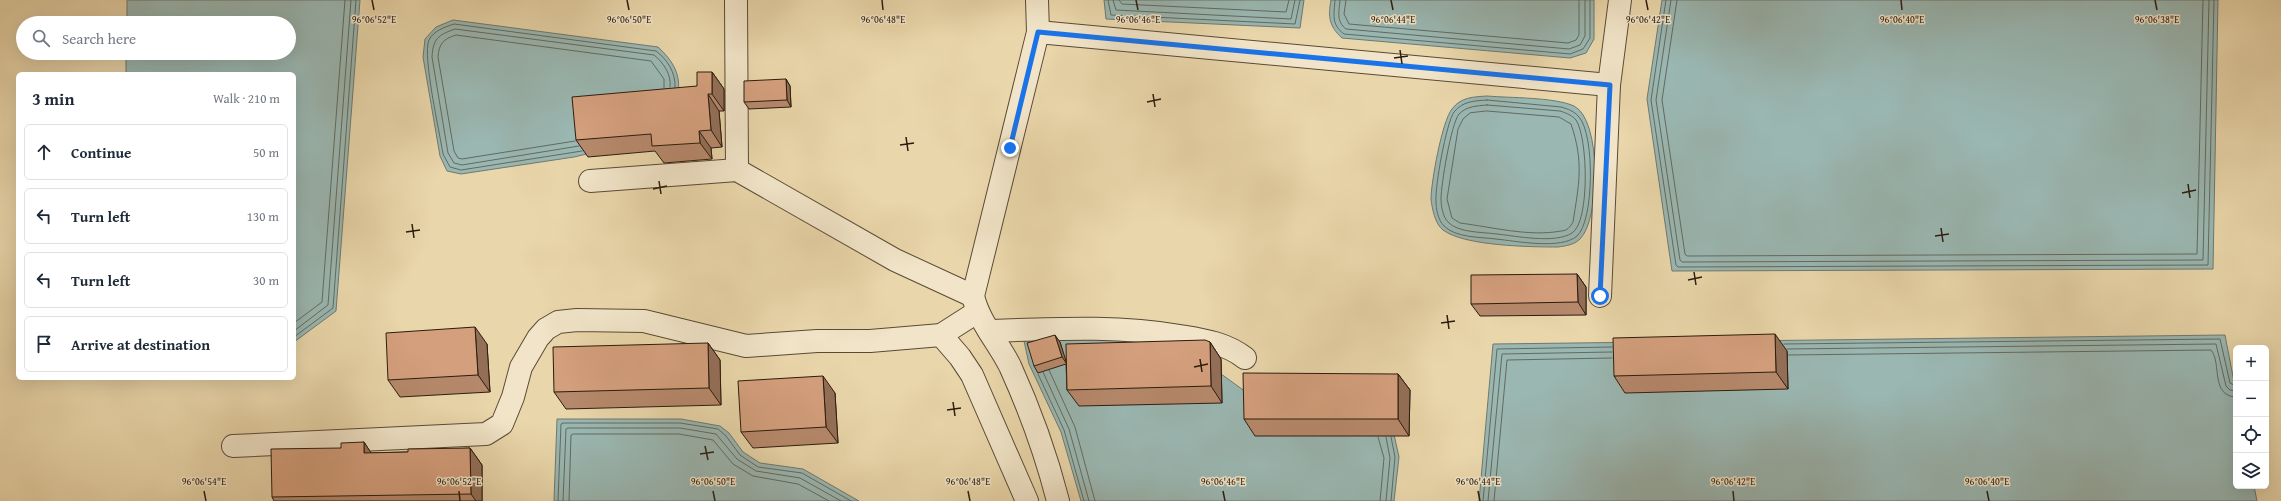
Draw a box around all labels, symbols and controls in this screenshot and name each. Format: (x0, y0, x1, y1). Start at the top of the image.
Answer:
text: 96°06'52"E (352, 12, 396, 27)
text: 96°06'50"E (607, 12, 651, 27)
text: 96°06'48"E (861, 12, 905, 27)
text: 96°06'46"E (1116, 12, 1160, 27)
text: 96°06'44"E (1371, 12, 1415, 27)
text: 96°06'42"E (1626, 12, 1670, 27)
text: 96°06'40"E (1880, 12, 1924, 27)
text: 96°06'38"E (2135, 12, 2179, 27)
search box (16, 16, 296, 60)
icon: search (30, 27, 52, 49)
text: Search here (62, 28, 136, 49)
text: 3 min (32, 86, 74, 111)
text: Walk · 210 m (213, 89, 280, 108)
route end (1001, 139, 1019, 157)
icon: ahead (33, 141, 55, 163)
text: Continue (71, 142, 132, 163)
text: 50 m (253, 143, 279, 162)
icon: left (33, 205, 55, 227)
text: Turn left (71, 206, 130, 227)
text: 130 m (247, 207, 279, 226)
icon: left (33, 269, 55, 291)
text: Turn left (71, 270, 130, 291)
text: 30 m (253, 271, 279, 290)
route start (1591, 287, 1609, 305)
icon: arrive (33, 333, 55, 355)
text: Arrive at destination (71, 334, 210, 355)
map controls (2233, 345, 2269, 489)
button: + (2233, 345, 2269, 381)
button: − (2233, 381, 2269, 417)
button: locate (2233, 417, 2269, 453)
button: layers (2233, 453, 2269, 489)
text: 96°06'54"E (182, 474, 226, 489)
text: 96°06'52"E (437, 474, 481, 489)
text: 96°06'50"E (691, 474, 735, 489)
text: 96°06'48"E (946, 474, 990, 489)
text: 96°06'46"E (1201, 474, 1245, 489)
text: 96°06'44"E (1456, 474, 1500, 489)
text: 96°06'42"E (1711, 474, 1755, 489)
text: 96°06'40"E (1965, 474, 2009, 489)

